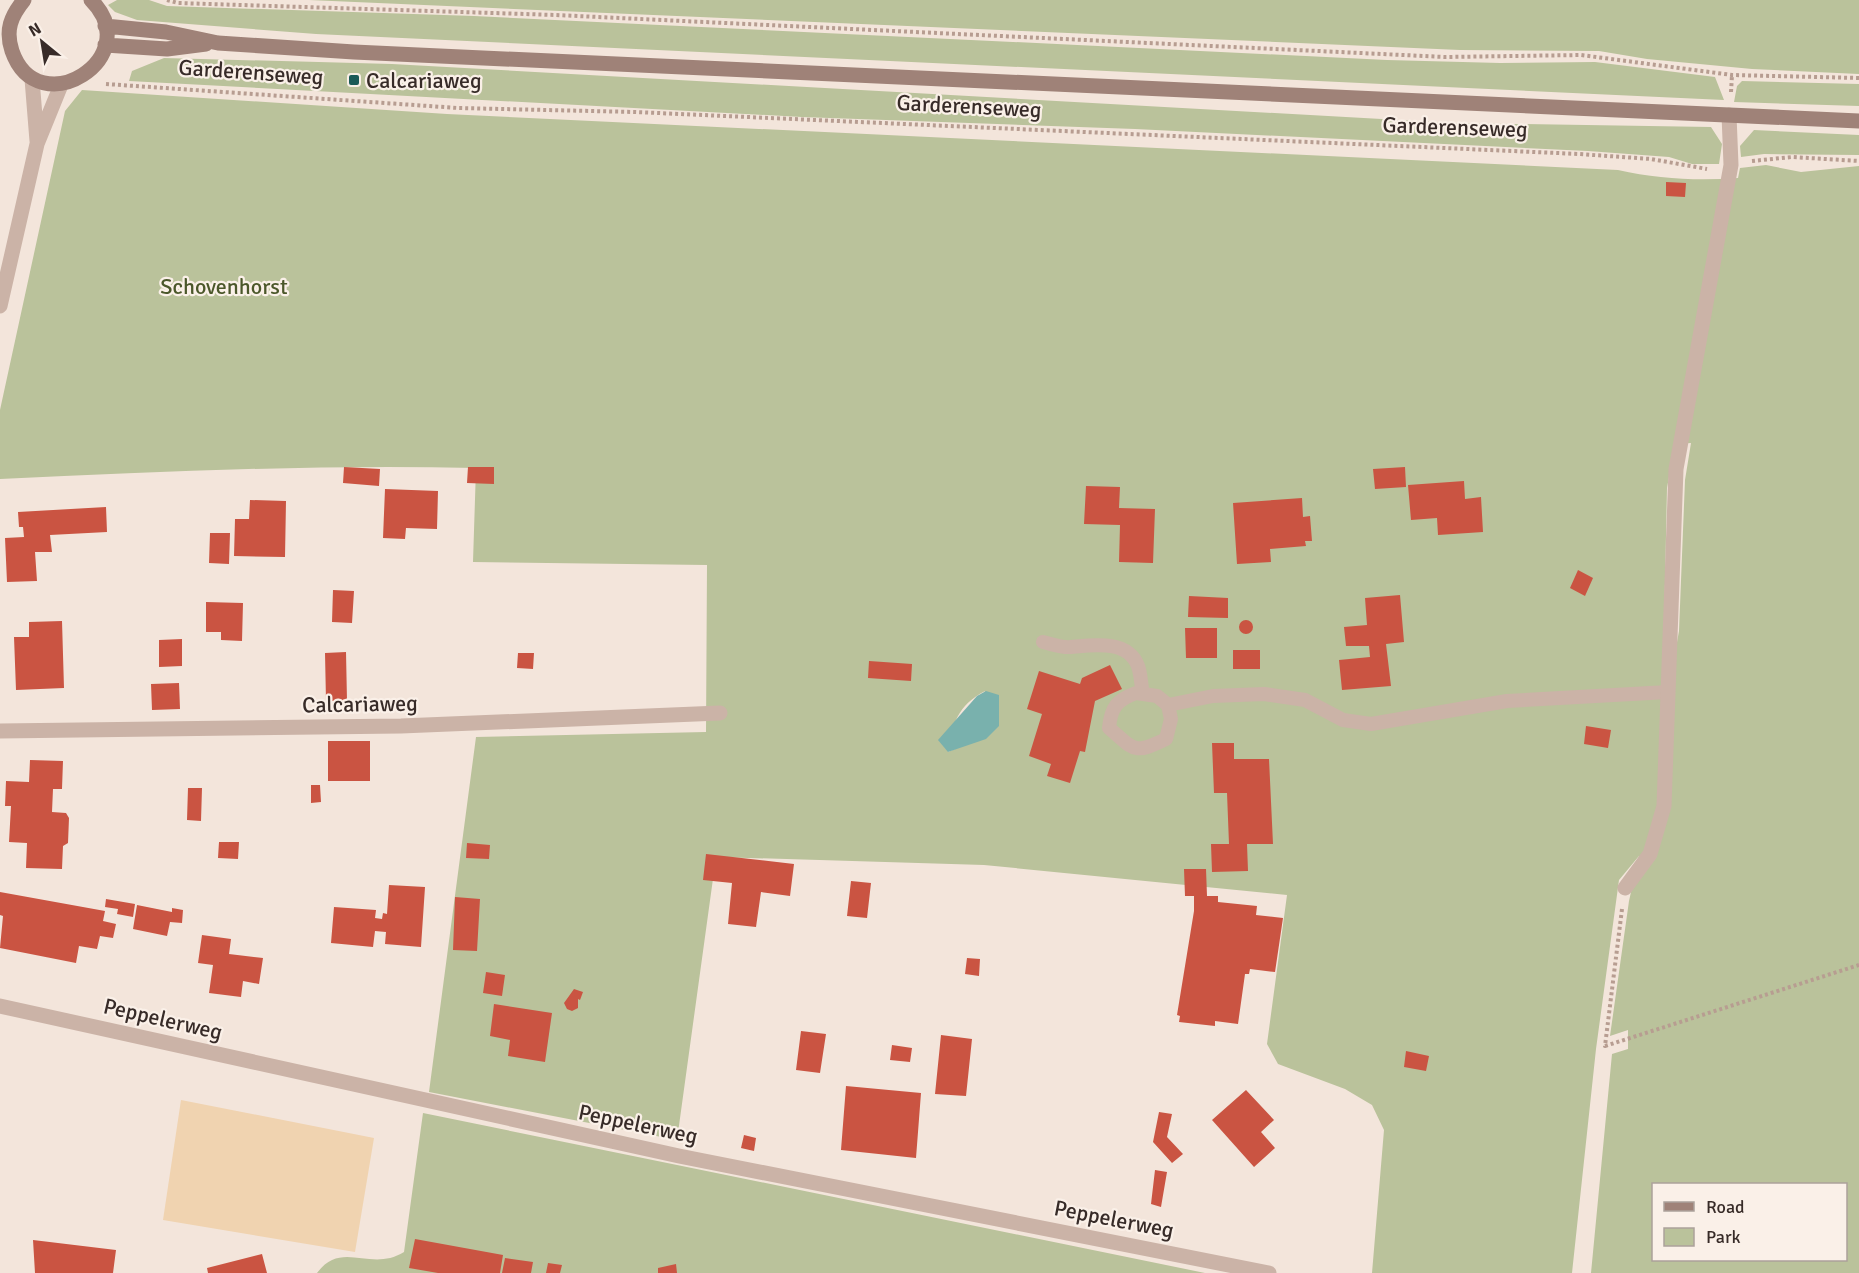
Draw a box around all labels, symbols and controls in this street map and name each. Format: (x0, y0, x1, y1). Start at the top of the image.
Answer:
north arrow (12, 12, 72, 72)
text: N (25, 18, 45, 41)
street label: Garderenseweg (178, 53, 324, 91)
place label: Calcariaweg (366, 67, 482, 94)
marker: Calcariaweg (347, 73, 361, 87)
street label: Garderenseweg (896, 89, 1042, 123)
street label: Garderenseweg (1382, 111, 1528, 143)
park label: Schovenhorst (160, 273, 288, 300)
street label: Calcariaweg (302, 689, 418, 719)
street label: Peppelerweg (101, 992, 225, 1046)
street label: Peppelerweg (576, 1098, 700, 1150)
legend (1652, 1183, 1847, 1261)
street label: Peppelerweg (1052, 1194, 1176, 1244)
text: Road (1706, 1196, 1745, 1218)
text: Park (1706, 1226, 1741, 1248)

